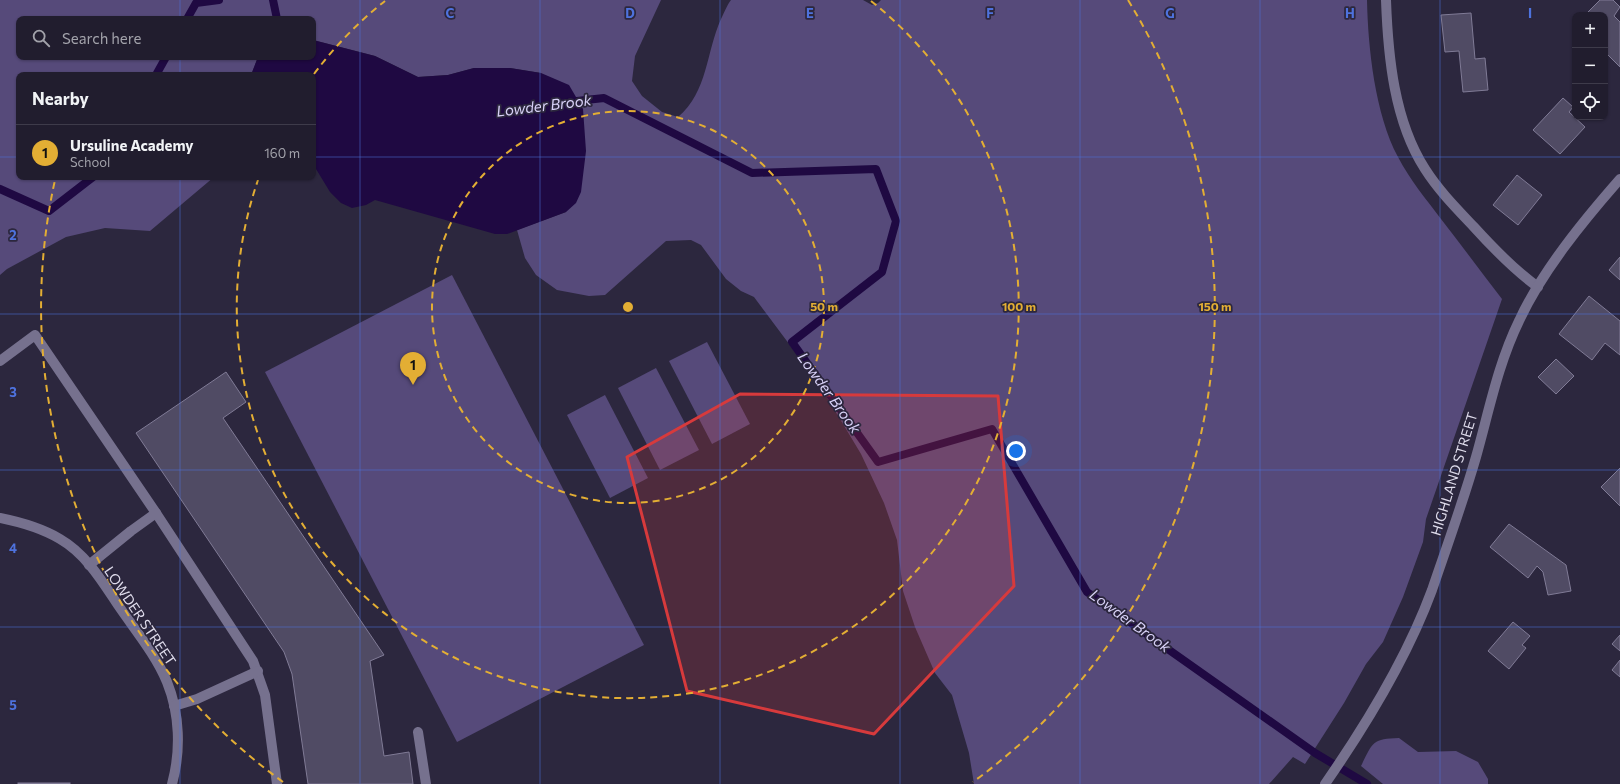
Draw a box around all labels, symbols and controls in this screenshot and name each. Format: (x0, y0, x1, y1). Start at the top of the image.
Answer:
text: C (446, 5, 455, 21)
text: D (625, 5, 635, 21)
text: E (806, 5, 814, 21)
text: F (986, 5, 994, 21)
text: G (1165, 5, 1175, 21)
text: H (1345, 5, 1355, 21)
text: I (1528, 5, 1532, 21)
map controls (1572, 12, 1608, 120)
button: + (1572, 12, 1608, 48)
search box (16, 16, 316, 60)
icon: search (30, 27, 52, 49)
text: Search here (62, 29, 141, 47)
button: − (1572, 48, 1608, 84)
button: locate (1572, 84, 1608, 120)
text: Nearby (32, 88, 89, 109)
water label: Lowder Brook (495, 90, 593, 120)
text: Ursuline Academy (70, 136, 194, 154)
text: 1 (42, 145, 48, 161)
text: 160 m (264, 145, 300, 161)
text: School (70, 154, 110, 170)
text: 2 (9, 227, 17, 243)
text: 50 m (810, 299, 838, 313)
text: 100 m (1002, 299, 1036, 313)
text: 150 m (1198, 299, 1232, 313)
centre of rings (621, 300, 635, 314)
water label: Lowder Brook (794, 348, 866, 437)
pin: 1 (400, 352, 426, 385)
text: 3 (9, 384, 17, 400)
street label: HIGHLAND STREET (1427, 410, 1480, 538)
your location (1006, 441, 1026, 461)
text: 4 (9, 540, 17, 556)
street label: LOWDER STREET (101, 563, 180, 669)
water label: Lowder Brook (1087, 585, 1175, 656)
text: 5 (9, 697, 17, 713)

